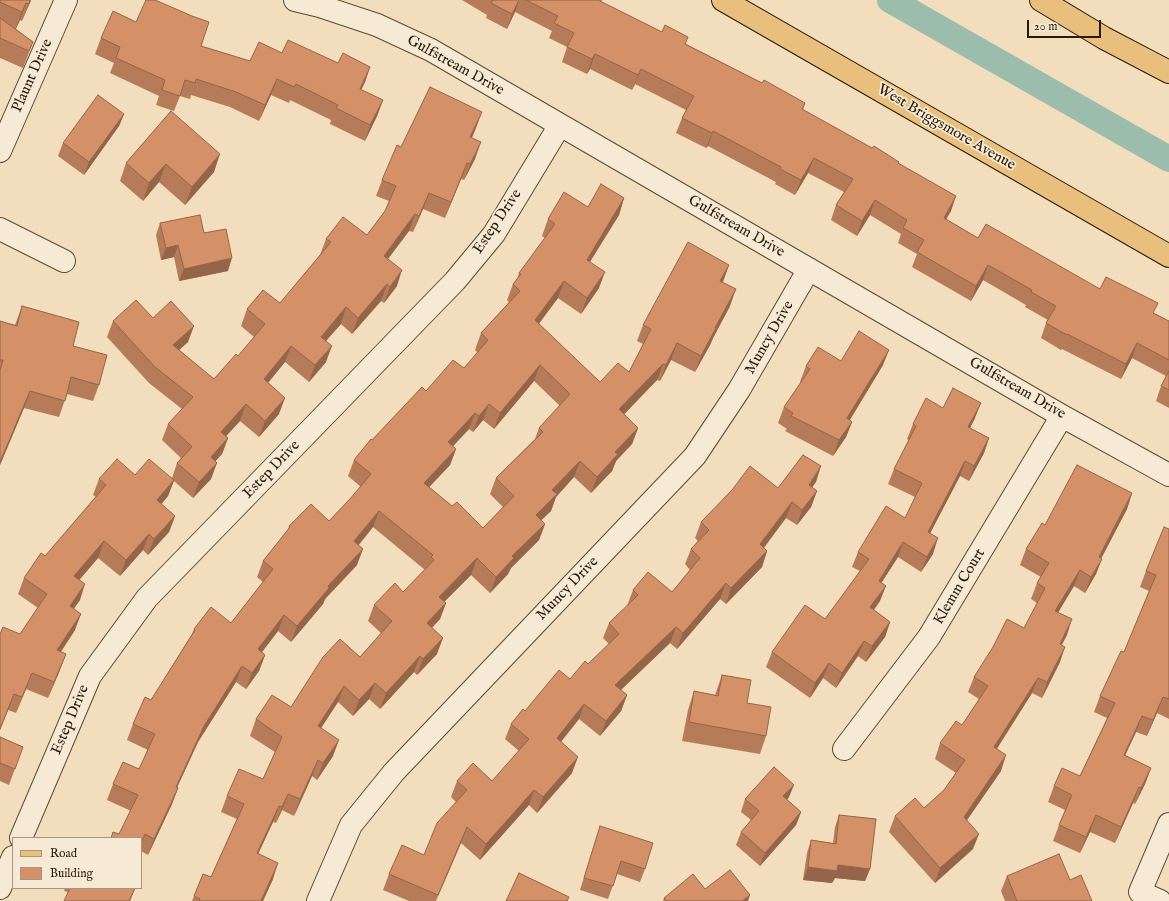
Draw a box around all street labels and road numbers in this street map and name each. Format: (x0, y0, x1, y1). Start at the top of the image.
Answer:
street label: Gulfstream Drive (403, 32, 507, 100)
street label: Plaunt Drive (9, 37, 57, 115)
street label: West Briggsmore Avenue (874, 81, 1018, 175)
street label: Estep Drive (470, 186, 526, 258)
street label: Gulfstream Drive (685, 192, 787, 262)
street label: Muncy Drive (742, 298, 798, 378)
street label: Gulfstream Drive (966, 354, 1068, 424)
street label: Estep Drive (240, 437, 304, 503)
street label: Klemm Court (930, 546, 990, 628)
street label: Muncy Drive (533, 553, 603, 625)
street label: Estep Drive (48, 682, 94, 758)

